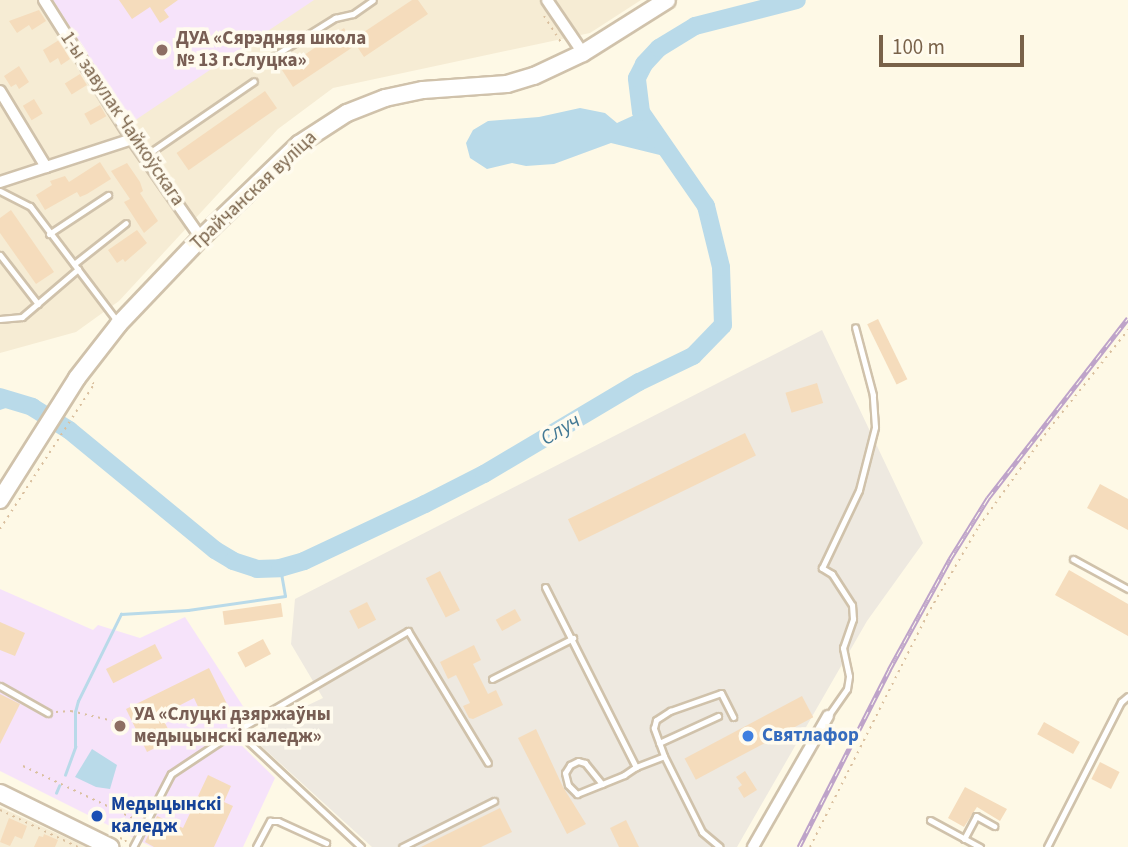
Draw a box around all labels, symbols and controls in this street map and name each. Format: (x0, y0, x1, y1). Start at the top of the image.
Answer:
scale bar (883, 21, 1028, 65)
street label: 1-ы завулак Чайкоўскага (55, 27, 189, 211)
place label: ДУА «Сярэдняя школа № 13 г.Слуцка» (176, 28, 366, 72)
text: 100 m (892, 32, 945, 62)
marker: ДУА «Сярэдняя школа № 13 г.Слуцка» (154, 42, 170, 58)
street label: Трайчанская вуліца (186, 127, 322, 255)
water label: Случ (536, 407, 584, 451)
place label: УА «Слуцкі дзяржаўны медыцынскі каледж» (134, 704, 331, 748)
marker: УА «Слуцкі дзяржаўны медыцынскі каледж» (112, 718, 128, 734)
place label: Святлафор (762, 725, 859, 747)
marker: Святлафор (740, 728, 756, 744)
place label: Медыцынскі каледж (111, 794, 221, 838)
marker: Медыцынскі каледж (89, 808, 105, 824)

